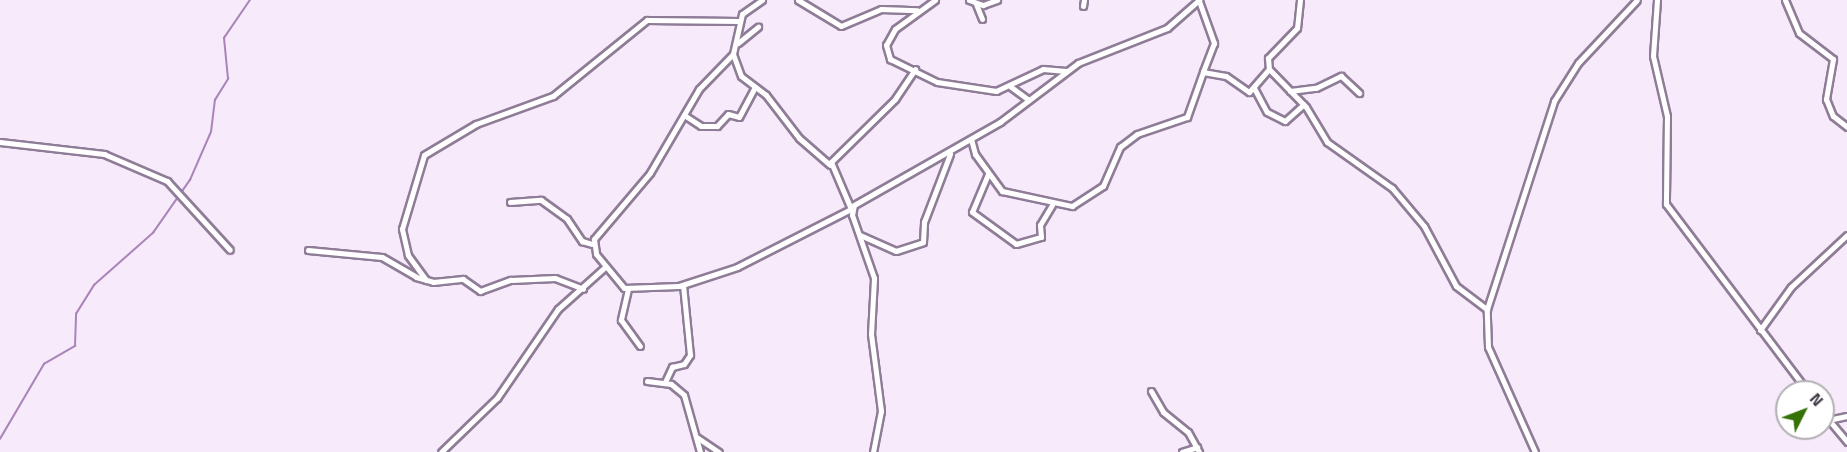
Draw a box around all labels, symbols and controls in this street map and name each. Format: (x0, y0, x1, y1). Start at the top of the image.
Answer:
north arrow (1775, 380, 1835, 440)
text: N (1804, 387, 1830, 411)

